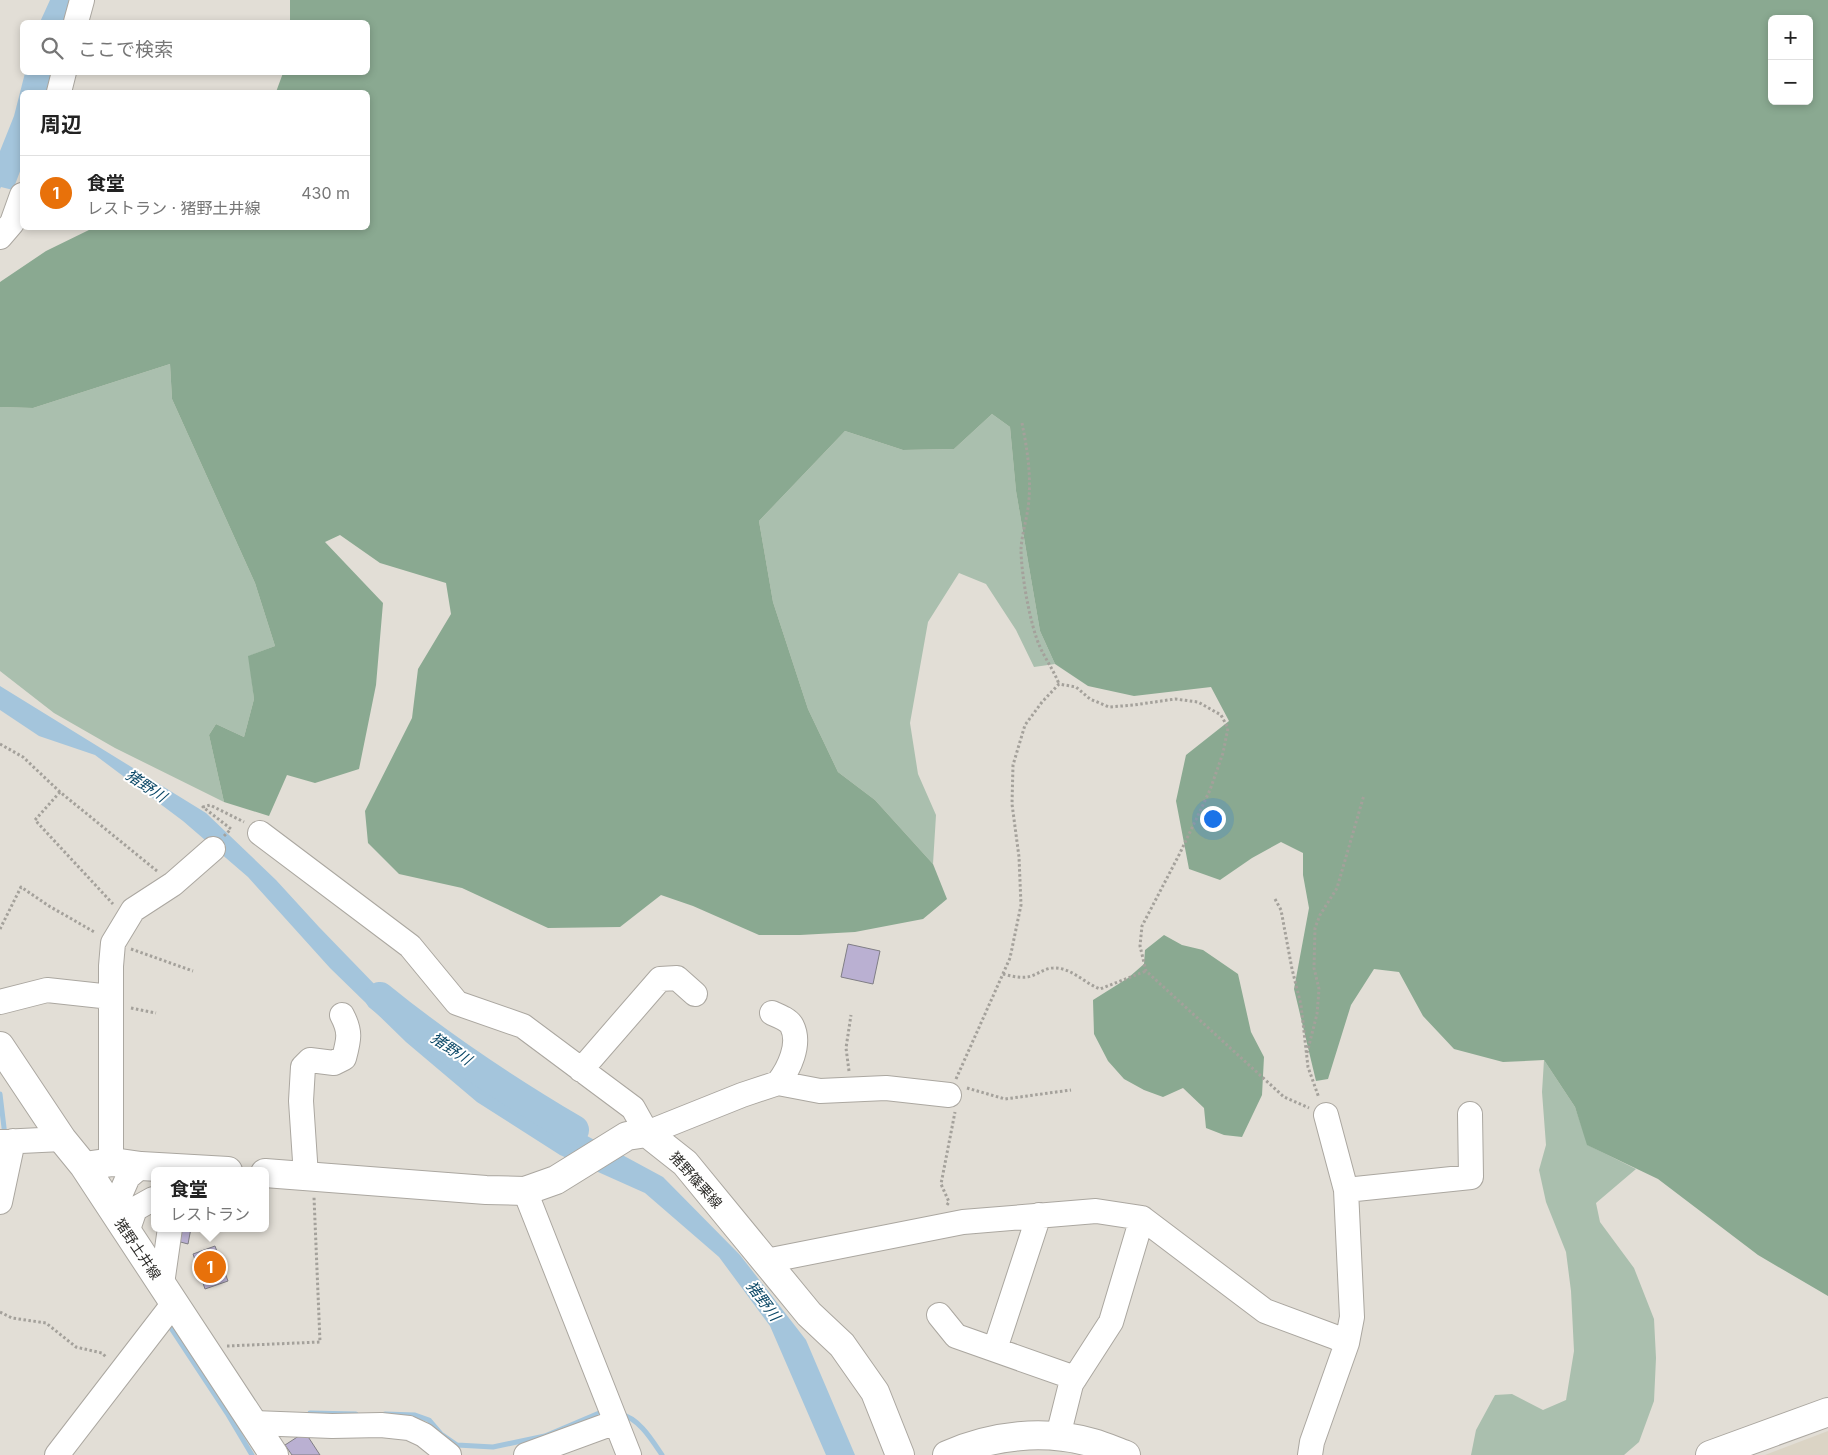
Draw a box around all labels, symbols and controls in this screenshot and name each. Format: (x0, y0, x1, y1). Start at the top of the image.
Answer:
map controls (1768, 15, 1813, 105)
button: + (1768, 15, 1813, 60)
search box (20, 20, 370, 75)
icon: search (38, 34, 66, 62)
text: ここで検索 (78, 38, 173, 61)
button: − (1768, 60, 1813, 105)
text: 周辺 (40, 112, 82, 137)
text: 食堂 (87, 172, 125, 195)
text: 1 (53, 183, 59, 203)
text: 430 m (301, 183, 350, 203)
text: レストラン · 猪野土井線 (87, 198, 261, 218)
water label: 猪野川 (122, 765, 172, 807)
your location (1200, 806, 1226, 832)
water label: 猪野川 (427, 1028, 477, 1070)
street label: 猪野篠栗線 (667, 1148, 726, 1211)
popup (151, 1167, 269, 1232)
text: 食堂 (170, 1178, 208, 1201)
text: レストラン (170, 1204, 250, 1224)
street label: 猪野土井線 (112, 1215, 165, 1282)
pin: 1 (194, 1248, 226, 1286)
water label: 猪野川 (742, 1277, 786, 1326)

